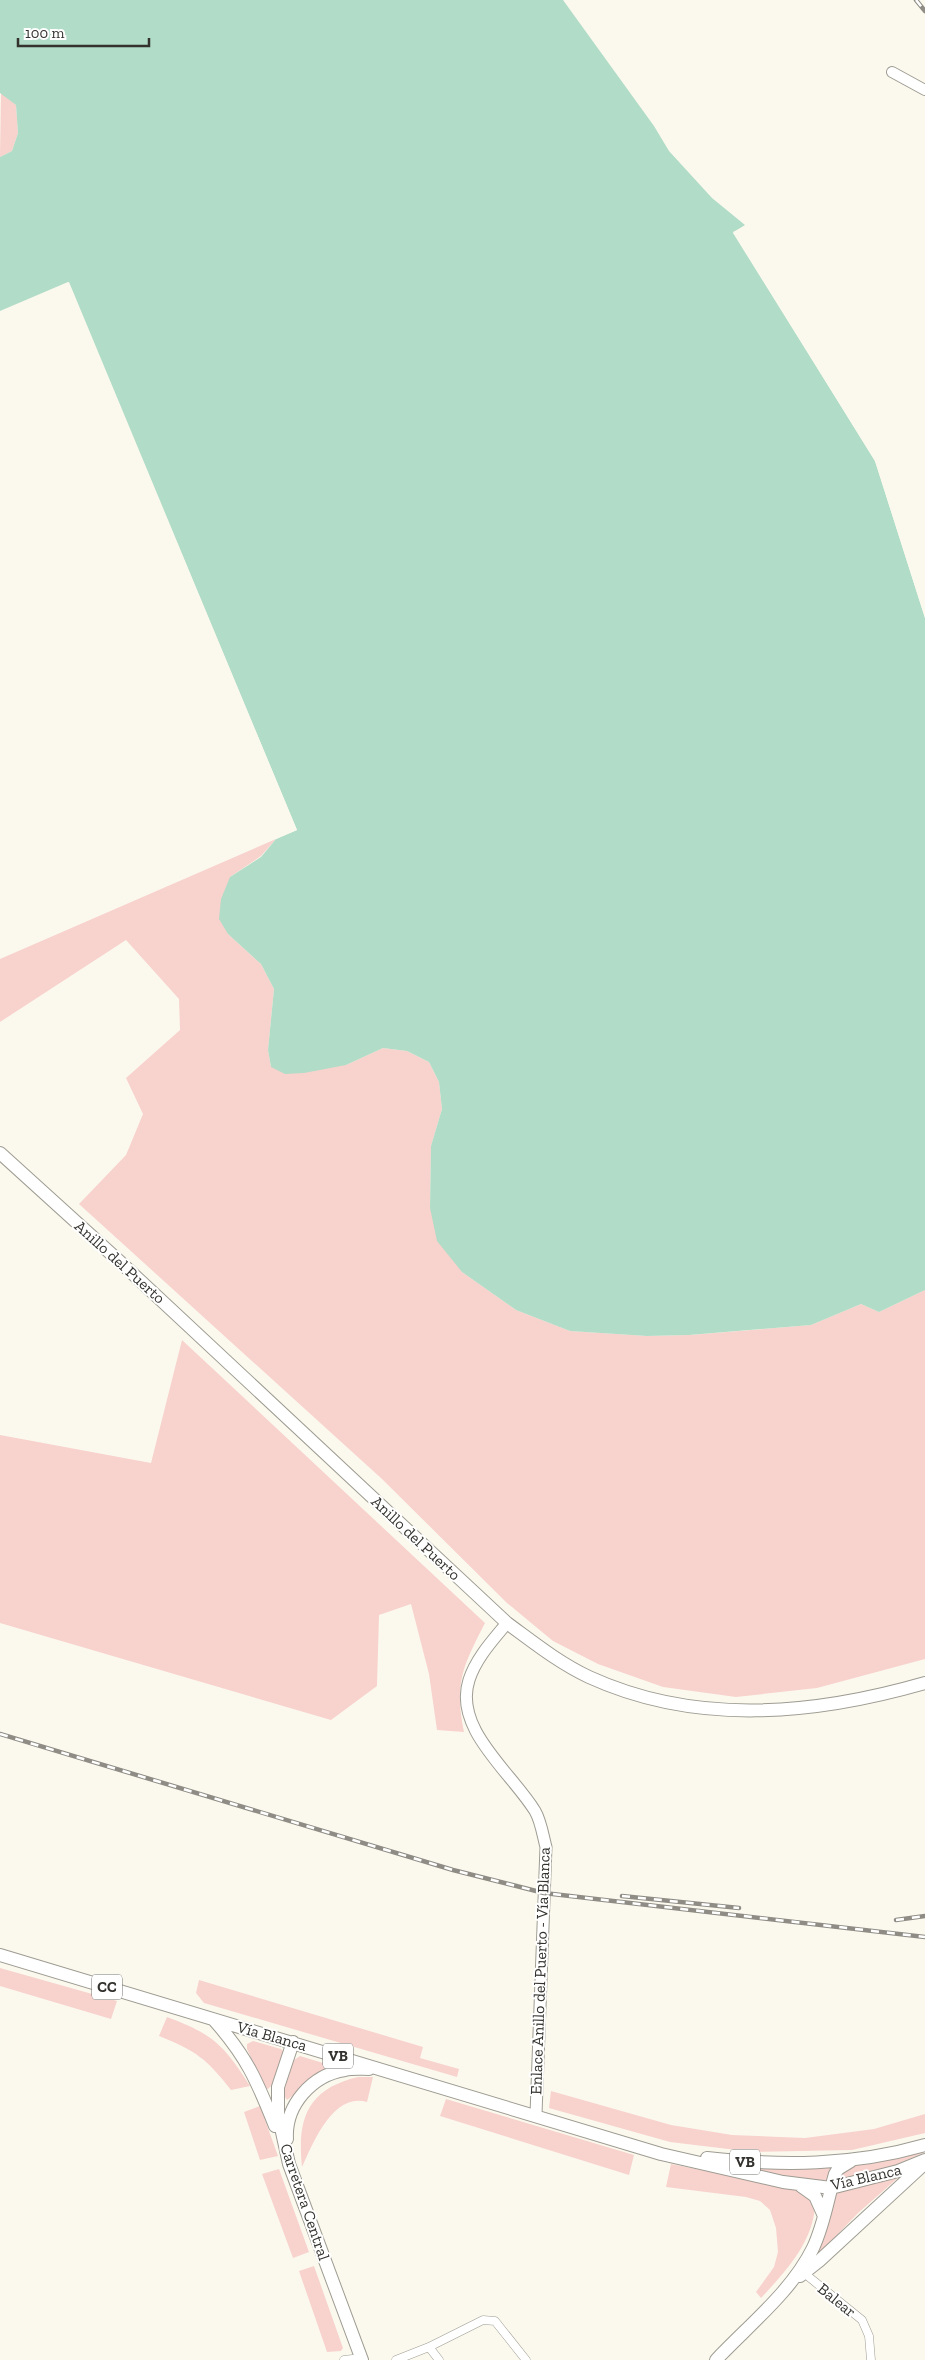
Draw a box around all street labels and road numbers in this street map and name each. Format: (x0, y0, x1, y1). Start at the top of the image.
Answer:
street label: Anillo del Puerto (71, 1216, 169, 1308)
street label: Anillo del Puerto (367, 1492, 465, 1584)
street label: Enlace Anillo del Puerto - Vía Blanca (526, 1847, 554, 2095)
road number: CC (92, 1974, 122, 2000)
street label: Vía Blanca (234, 2017, 309, 2055)
road number: VB (323, 2044, 353, 2068)
street label: Carretera Central (276, 2141, 334, 2263)
road number: VB (730, 2150, 760, 2174)
street label: Vía Blanca (828, 2160, 903, 2195)
street label: Balear (814, 2279, 860, 2321)

